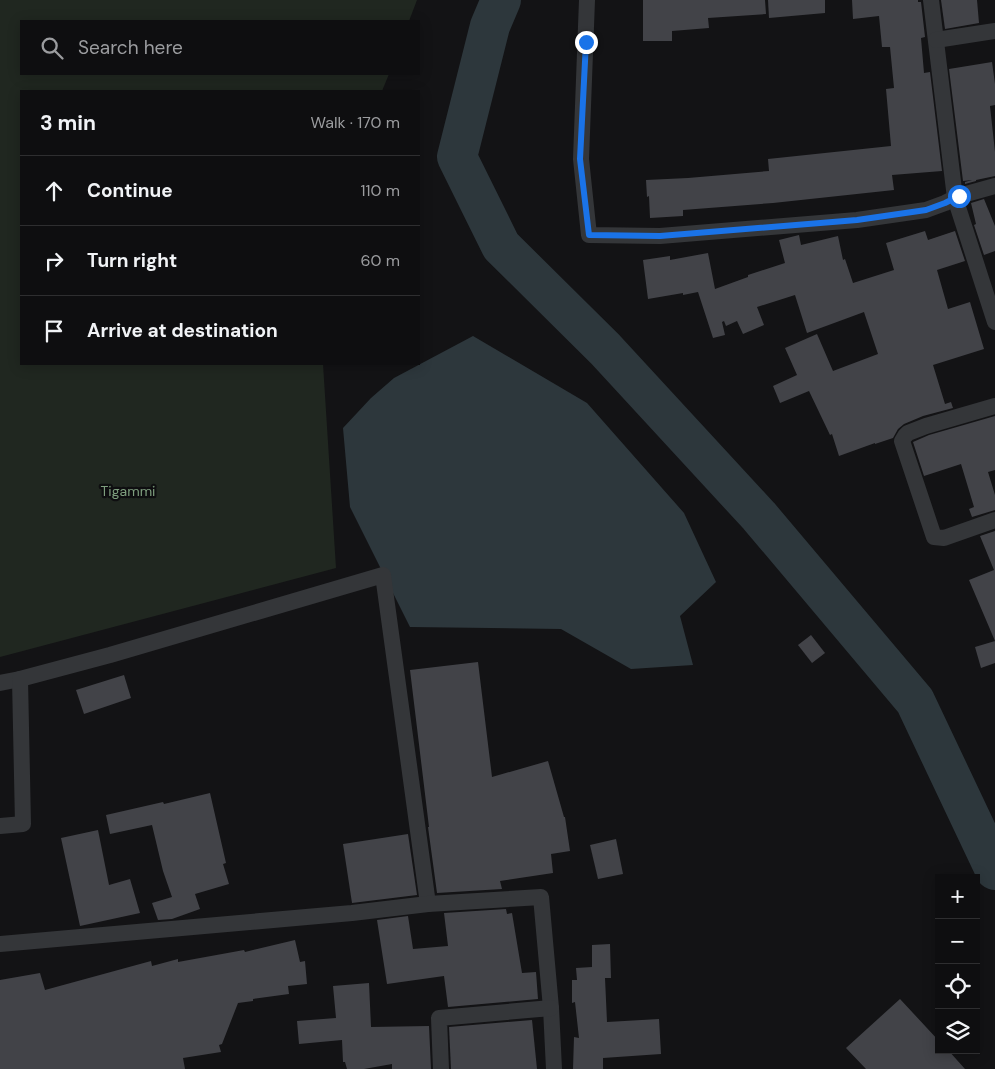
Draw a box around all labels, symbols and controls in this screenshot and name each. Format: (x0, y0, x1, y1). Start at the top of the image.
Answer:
search box (20, 20, 420, 75)
route end (575, 31, 598, 54)
icon: search (38, 34, 66, 62)
text: Search here (78, 35, 183, 60)
text: 3 min (40, 109, 96, 137)
text: Walk · 170 m (311, 112, 400, 133)
icon: ahead (40, 177, 68, 205)
text: Continue (87, 178, 173, 203)
text: 110 m (361, 180, 400, 201)
route start (948, 185, 971, 208)
icon: right (40, 247, 68, 275)
text: Turn right (87, 248, 177, 273)
text: 60 m (360, 250, 400, 271)
icon: arrive (40, 317, 68, 345)
text: Arrive at destination (87, 318, 278, 343)
park label: Tigammi (101, 482, 155, 500)
map controls (935, 874, 980, 1054)
button: + (935, 874, 980, 919)
button: − (935, 919, 980, 964)
button: locate (935, 964, 980, 1009)
button: layers (935, 1009, 980, 1054)

